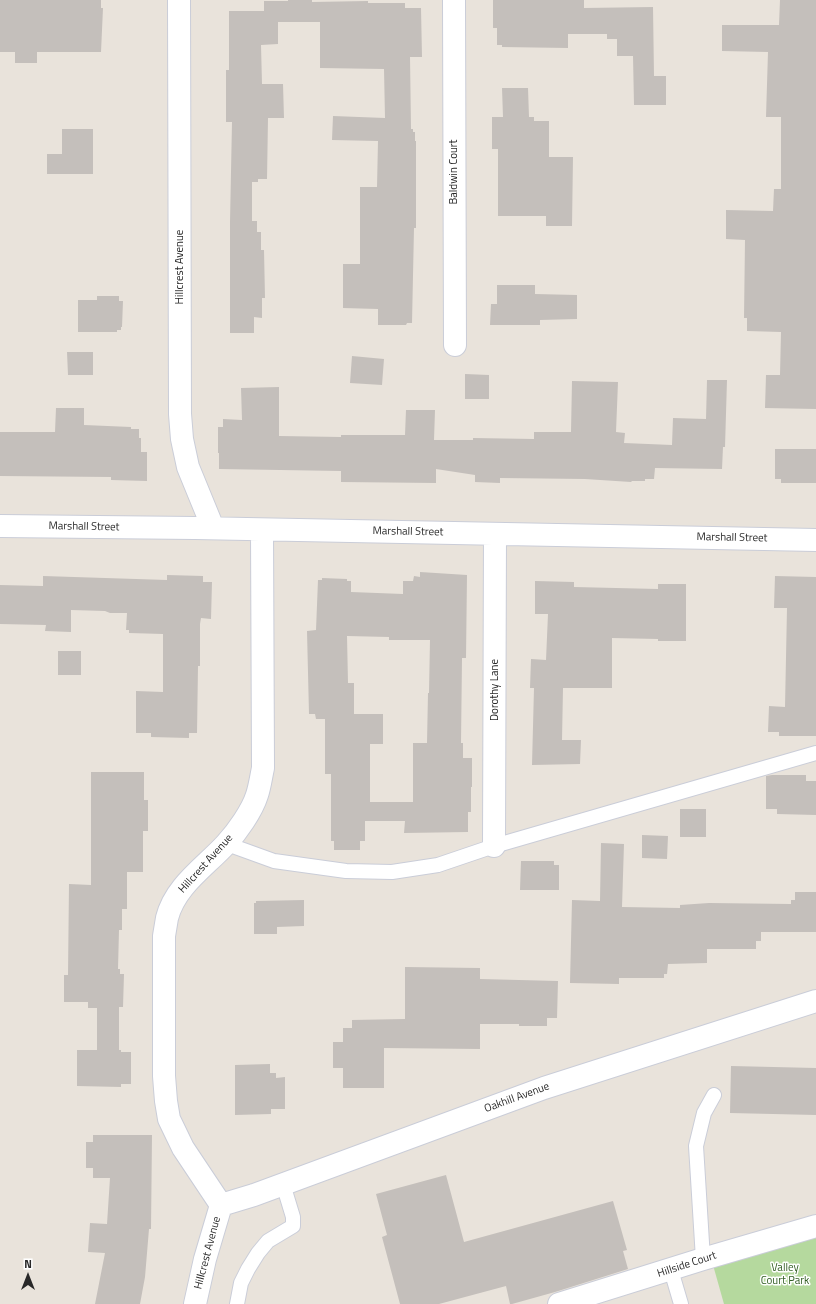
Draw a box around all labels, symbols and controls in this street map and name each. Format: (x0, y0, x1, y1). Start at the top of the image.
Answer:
street label: Baldwin Court (447, 140, 461, 204)
street label: Hillcrest Avenue (173, 230, 187, 304)
street label: Marshall Street (48, 520, 120, 534)
street label: Marshall Street (372, 525, 444, 539)
street label: Marshall Street (696, 531, 768, 545)
street label: Dorothy Lane (488, 659, 502, 721)
street label: Hillcrest Avenue (176, 832, 236, 896)
street label: Oakhill Avenue (483, 1080, 551, 1116)
street label: Hillcrest Avenue (192, 1215, 224, 1291)
street label: Hillside Court (656, 1249, 718, 1281)
north arrow (8, 1256, 48, 1296)
text: N (24, 1256, 32, 1272)
park label: Valley Court Park (761, 1261, 809, 1287)

